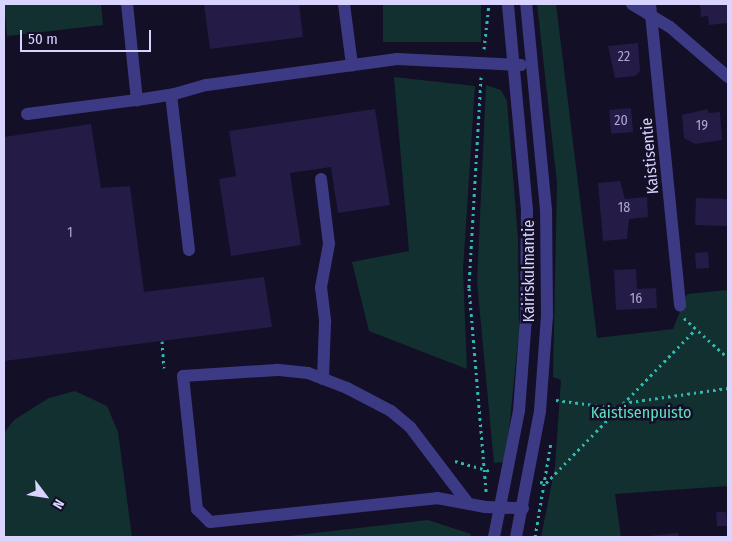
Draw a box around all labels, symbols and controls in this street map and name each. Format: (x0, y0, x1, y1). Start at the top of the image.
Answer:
scale bar (22, 20, 154, 52)
text: 50 m (28, 30, 58, 48)
house number: 22 (618, 49, 630, 65)
house number: 20 (614, 113, 628, 129)
street label: Kaistisentie (637, 117, 663, 195)
house number: 19 (696, 118, 708, 134)
house number: 18 (618, 200, 630, 216)
street label: Kairiskulmantie (519, 220, 539, 322)
house number: 1 (67, 225, 73, 241)
house number: 16 (630, 291, 642, 307)
park label: Kaistisenpuisto (591, 403, 691, 423)
north arrow (20, 471, 70, 521)
text: N (49, 496, 68, 512)

